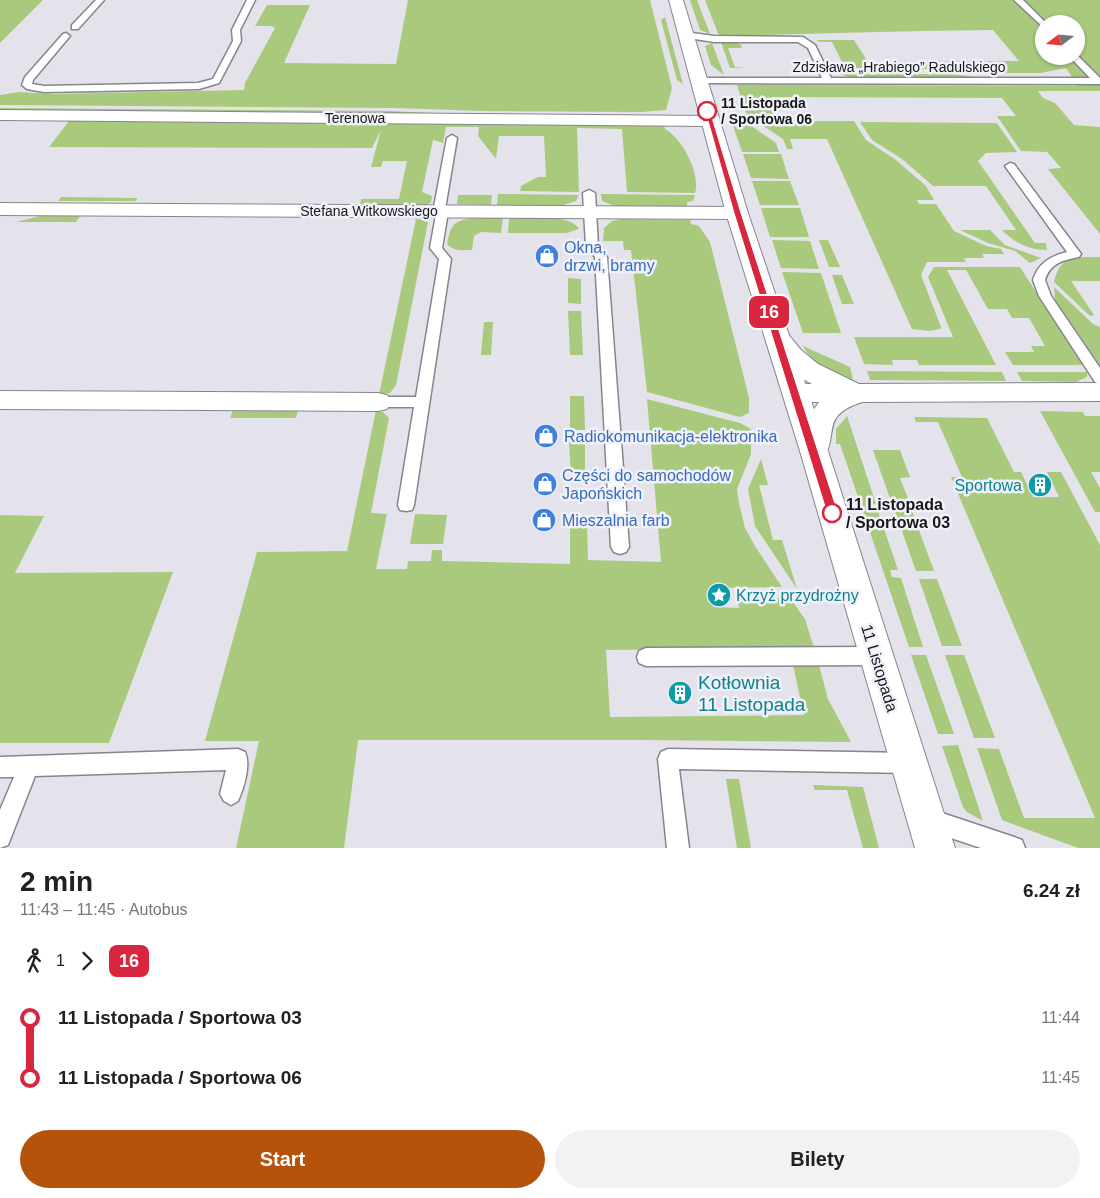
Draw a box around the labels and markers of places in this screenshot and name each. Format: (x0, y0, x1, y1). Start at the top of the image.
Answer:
place label: 11 Listopada / Sportowa 06 (721, 95, 812, 127)
marker: 11 Listopada / Sportowa 06 (697, 101, 717, 121)
place label: Okna, drzwi, bramy (564, 239, 655, 274)
shop icon: Okna, drzwi, bramy (534, 243, 560, 269)
shop icon: Radiokomunikacja-elektronika (533, 423, 559, 449)
place label: Radiokomunikacja-elektronika (564, 428, 778, 445)
place label: Części do samochodów Japońskich (562, 467, 731, 502)
shop icon: Części do samochodów Japońskich (532, 471, 558, 497)
building icon: Sportowa (1027, 472, 1053, 498)
place label: Sportowa (954, 477, 1022, 494)
place label: 11 Listopada / Sportowa 03 (846, 496, 950, 531)
marker: 11 Listopada / Sportowa 03 (822, 503, 842, 523)
shop icon: Mieszalnia farb (531, 507, 557, 533)
place label: Mieszalnia farb (562, 512, 670, 529)
place icon: Krzyż przydrożny (706, 582, 732, 608)
place label: Krzyż przydrożny (736, 587, 859, 604)
place label: Kotłownia 11 Listopada (698, 672, 806, 715)
building icon: Kotłownia 11 Listopada (667, 680, 693, 706)

